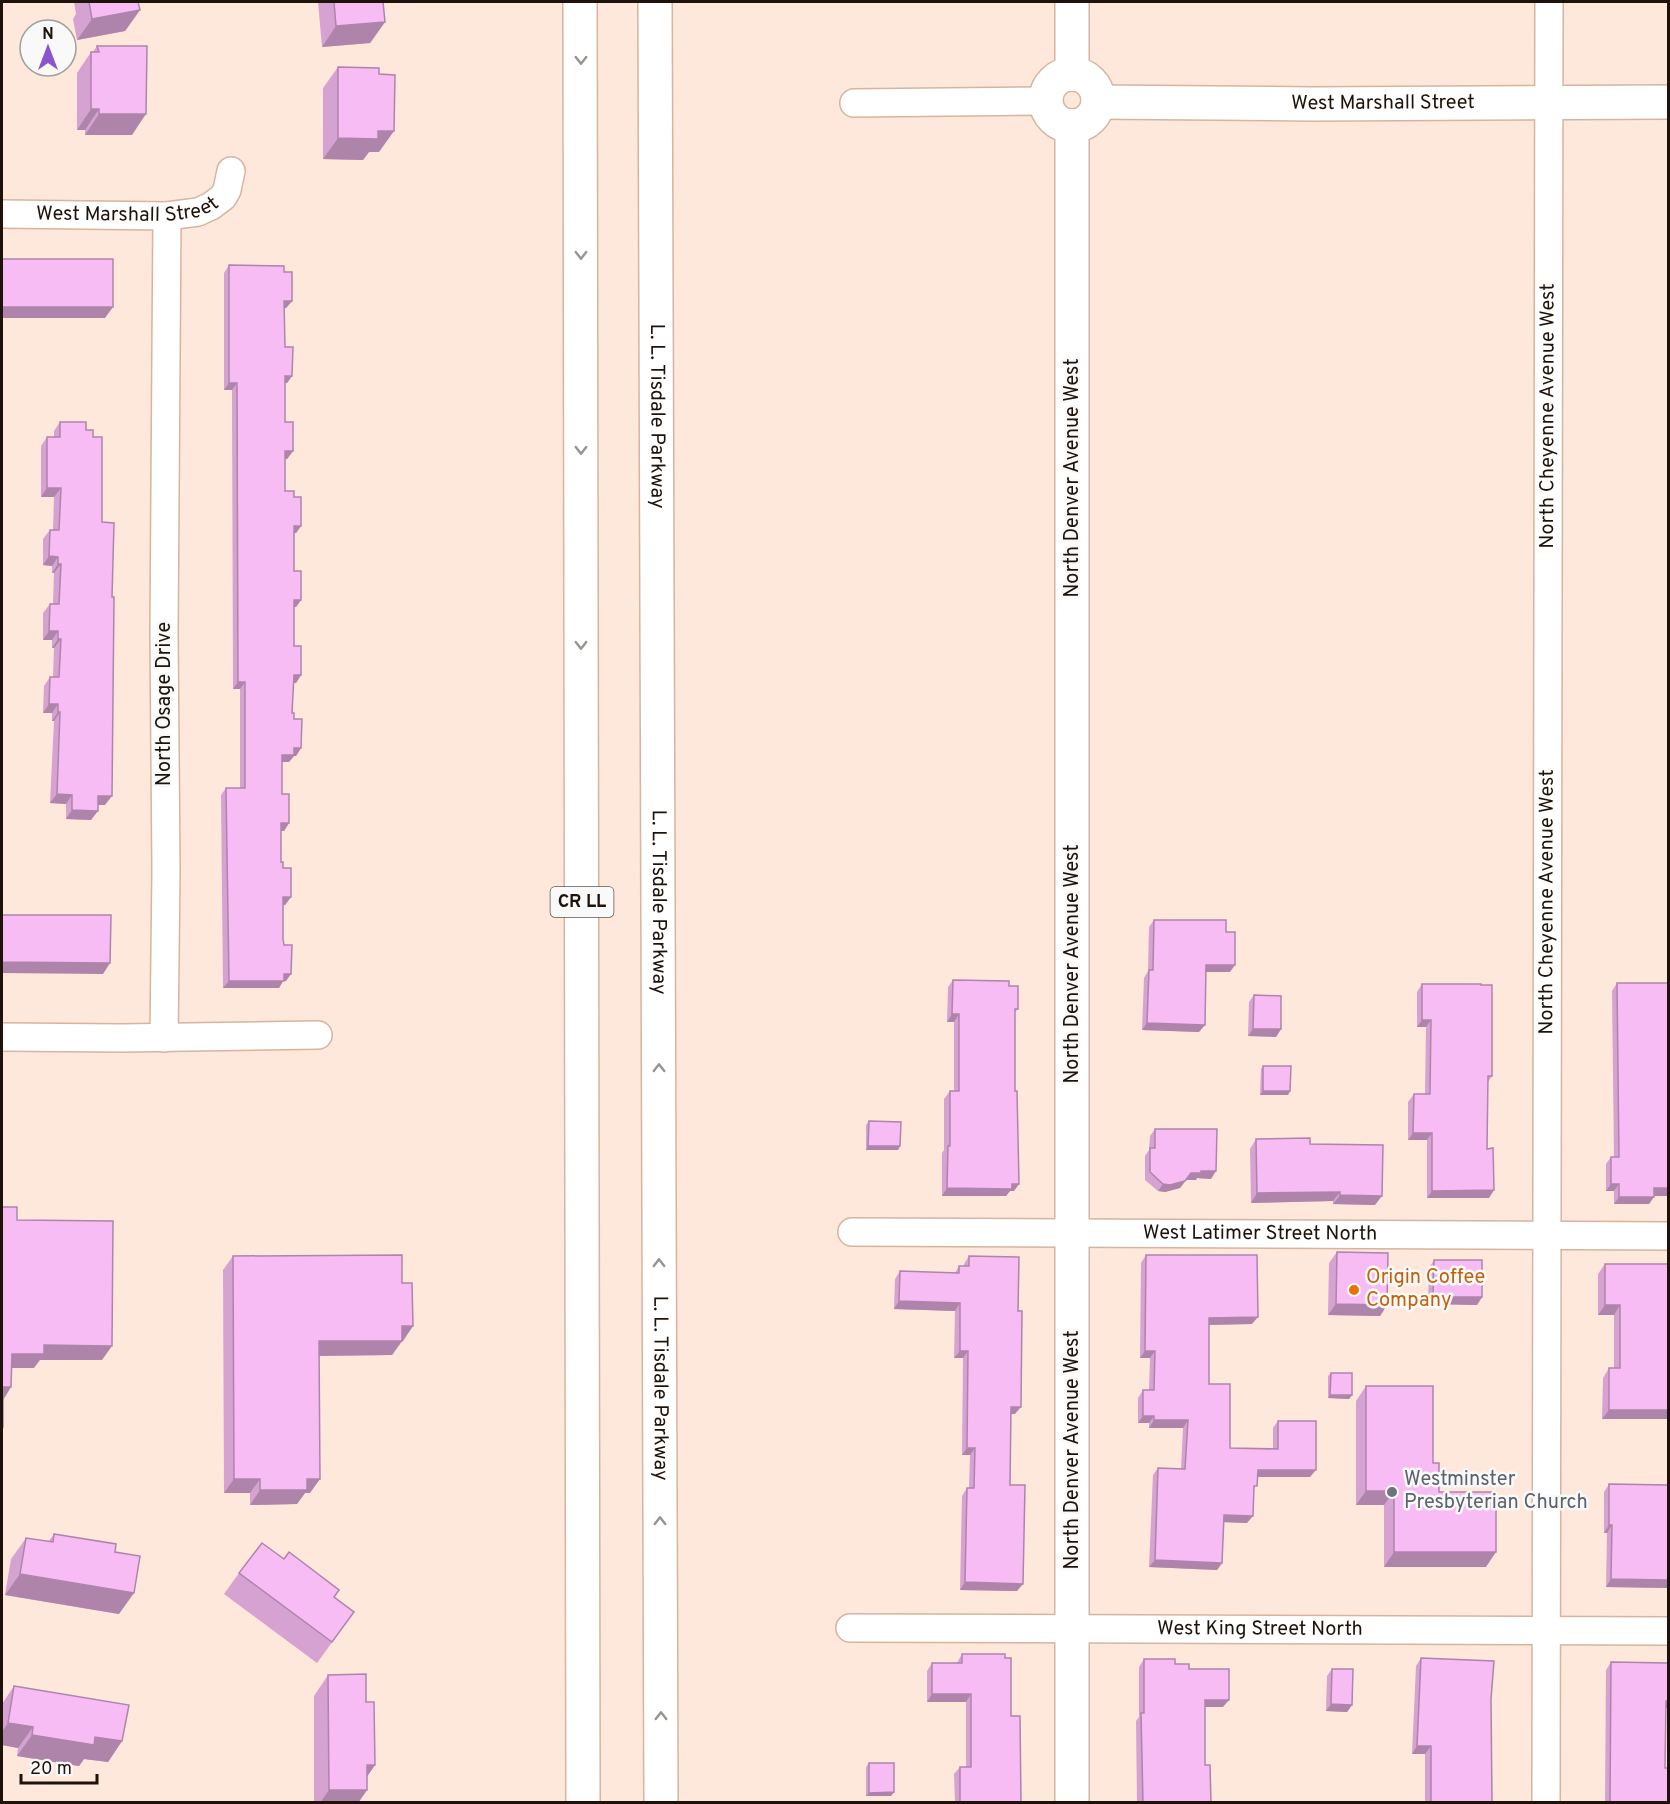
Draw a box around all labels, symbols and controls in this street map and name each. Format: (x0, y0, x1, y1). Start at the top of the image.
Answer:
north arrow (18, 18, 78, 78)
text: N (42, 25, 54, 45)
one-way arrow (575, 55, 587, 64)
street label: West Marshall Street (1291, 90, 1475, 117)
street label: West Marshall Street (36, 191, 225, 229)
one-way arrow (575, 250, 587, 259)
street label: North Cheyenne Avenue West (1535, 283, 1562, 549)
street label: L. L. Tisdale Parkway (643, 323, 670, 509)
street label: North Denver Avenue West (1060, 358, 1086, 598)
one-way arrow (575, 445, 587, 454)
street label: North Osage Drive (152, 622, 178, 786)
one-way arrow (575, 640, 587, 649)
street label: North Cheyenne Avenue West (1534, 769, 1561, 1035)
street label: L. L. Tisdale Parkway (645, 809, 671, 995)
street label: North Denver Avenue West (1060, 844, 1086, 1084)
road number: CR LL (550, 887, 614, 917)
one-way arrow (653, 1063, 665, 1072)
street label: West Latimer Street North (1143, 1220, 1377, 1248)
one-way arrow (653, 1258, 665, 1267)
place label: Origin Coffee Company (1366, 1265, 1485, 1314)
marker: Origin Coffee Company (1347, 1283, 1361, 1297)
street label: L. L. Tisdale Parkway (646, 1295, 673, 1481)
street label: North Denver Avenue West (1060, 1330, 1086, 1570)
place label: Westminster Presbyterian Church (1404, 1467, 1588, 1516)
marker: Westminster Presbyterian Church (1385, 1485, 1399, 1499)
one-way arrow (654, 1516, 666, 1525)
street label: West King Street North (1157, 1616, 1363, 1643)
one-way arrow (655, 1711, 667, 1720)
scale bar (21, 1747, 98, 1785)
text: 20 m (30, 1758, 72, 1781)

